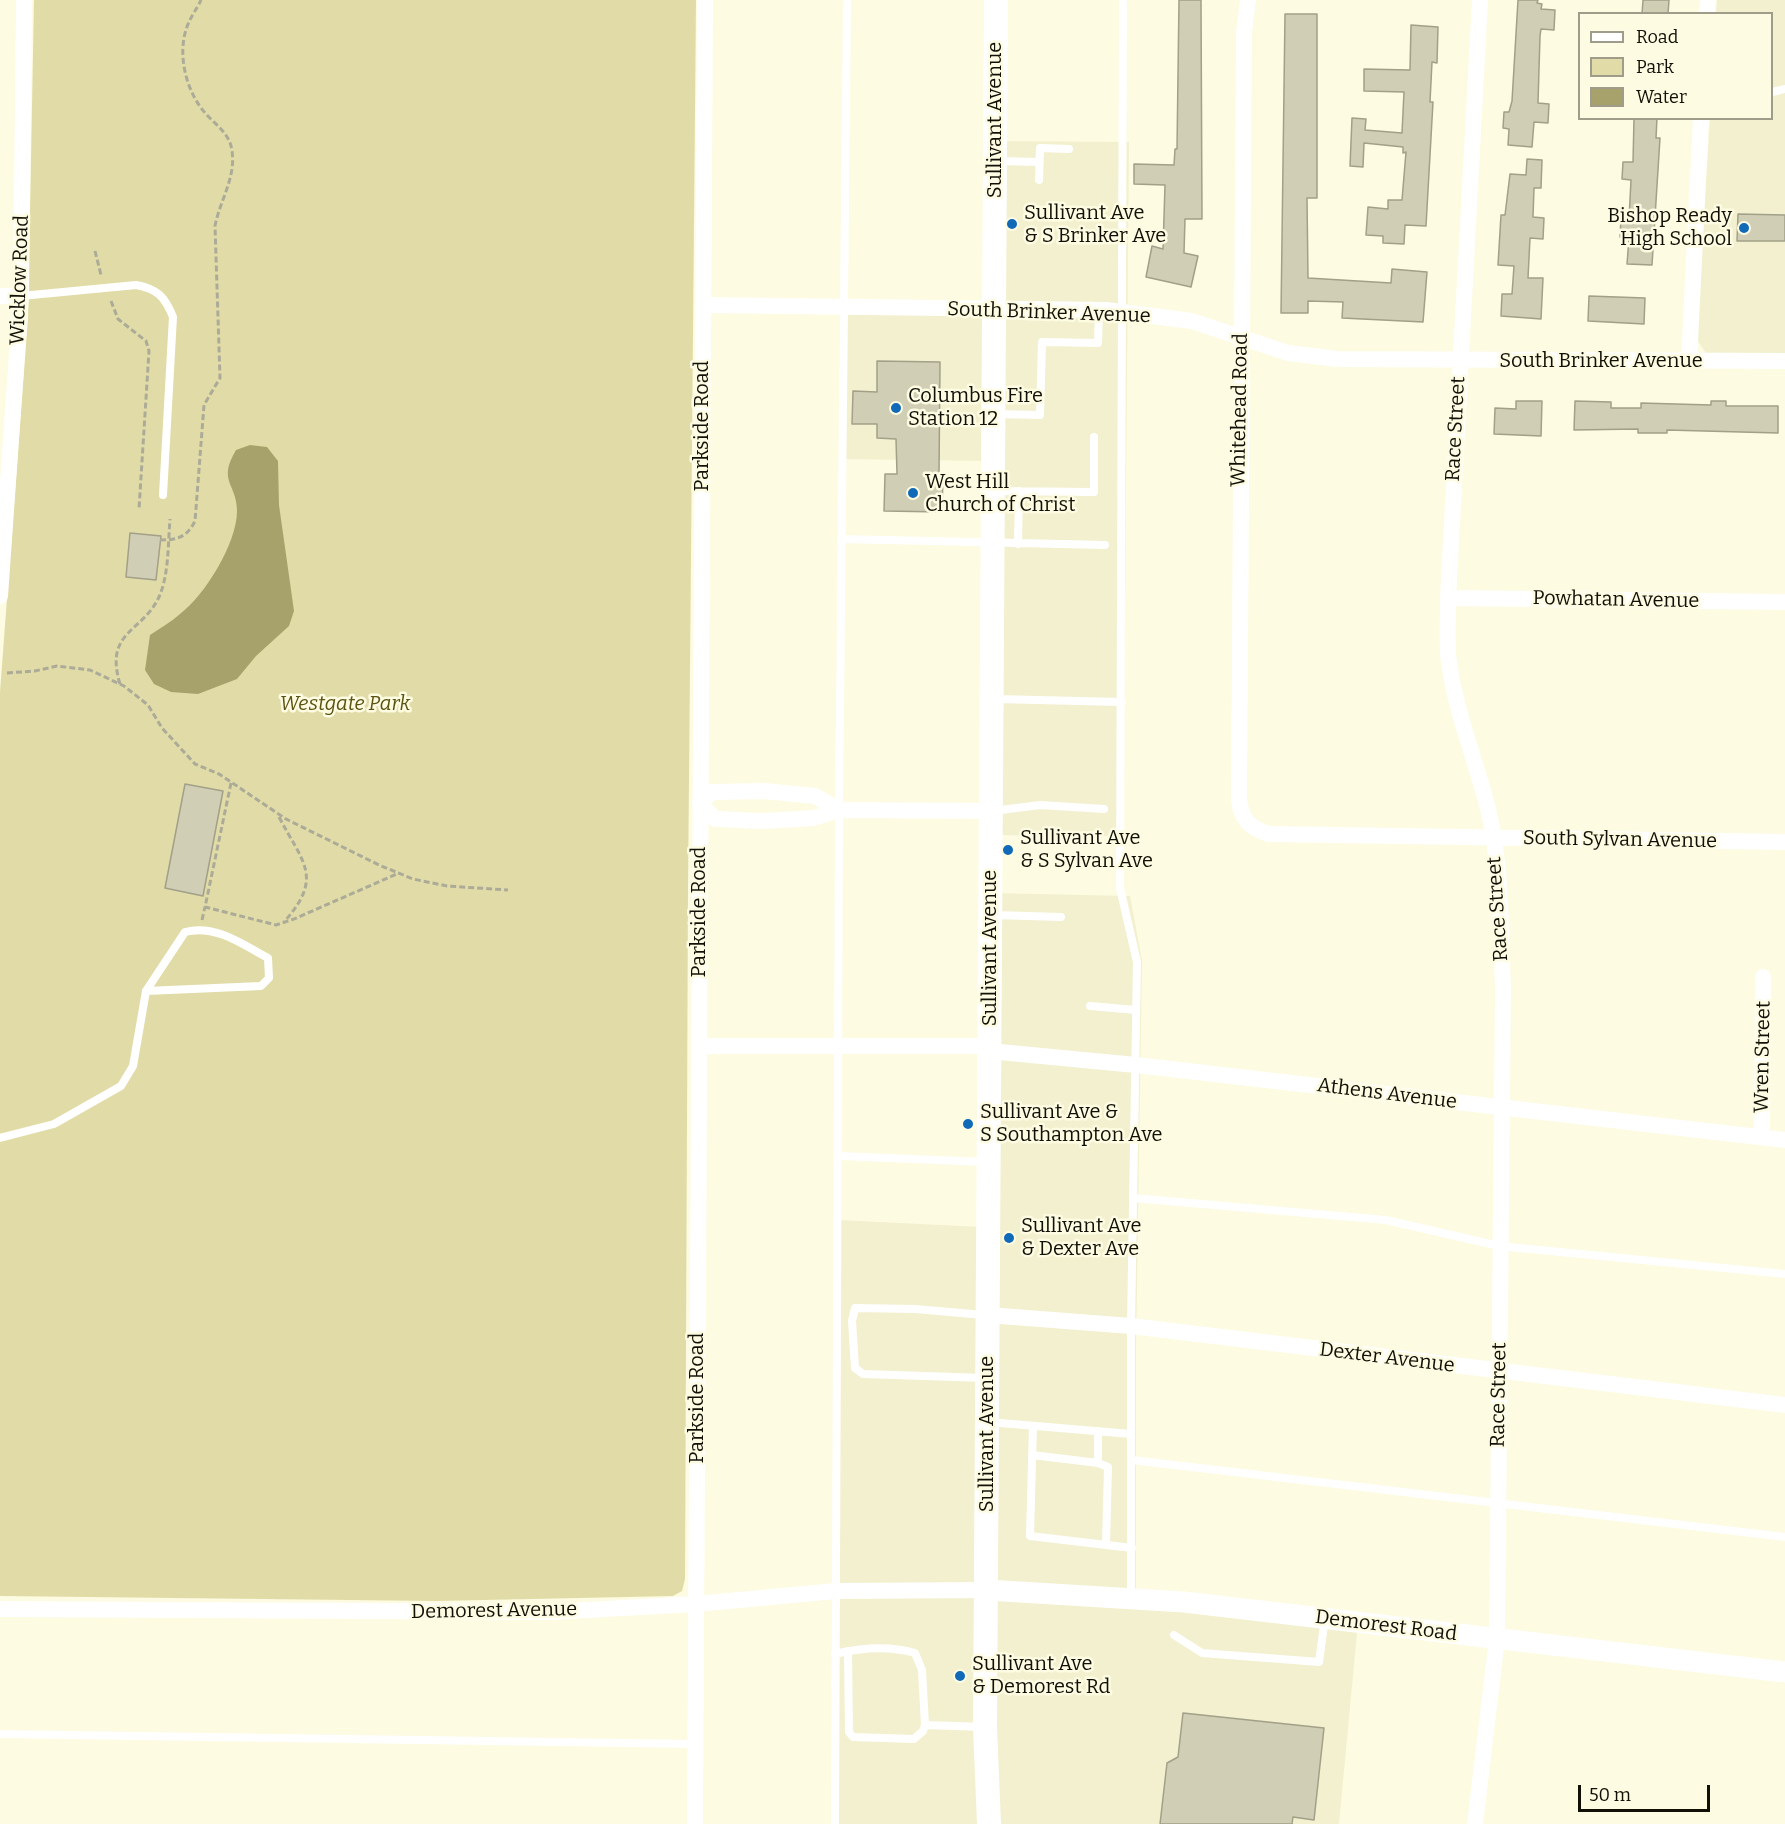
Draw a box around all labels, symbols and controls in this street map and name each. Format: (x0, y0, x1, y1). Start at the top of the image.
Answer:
legend (1578, 12, 1773, 120)
text: Road (1636, 26, 1678, 48)
street label: Sullivant Avenue (983, 42, 1007, 198)
text: Park (1636, 56, 1674, 78)
text: Water (1636, 86, 1687, 108)
place label: Sullivant Ave & S Brinker Ave (1024, 201, 1166, 248)
place label: Bishop Ready High School (1607, 204, 1732, 251)
street label: Wicklow Road (6, 214, 34, 346)
marker: Sullivant Ave & S Brinker Ave (1005, 217, 1019, 231)
marker: Bishop Ready High School (1737, 221, 1751, 235)
street label: South Brinker Avenue (947, 297, 1151, 329)
street label: Whitehead Road (1227, 333, 1253, 487)
street label: South Brinker Avenue (1499, 349, 1703, 373)
street label: Parkside Road (690, 361, 714, 491)
street label: Race Street (1441, 376, 1471, 482)
place label: Columbus Fire Station 12 (908, 384, 1043, 431)
marker: Columbus Fire Station 12 (889, 401, 903, 415)
place label: West Hill Church of Christ (925, 470, 1075, 517)
marker: West Hill Church of Christ (906, 486, 920, 500)
street label: Powhatan Avenue (1532, 587, 1700, 613)
park label: Westgate Park (280, 692, 410, 716)
place label: Sullivant Ave & S Sylvan Ave (1020, 826, 1153, 873)
street label: South Sylvan Avenue (1523, 826, 1717, 854)
marker: Sullivant Ave & S Sylvan Ave (1001, 843, 1015, 857)
street label: Parkside Road (687, 847, 711, 977)
street label: Race Street (1482, 856, 1514, 962)
street label: Sullivant Avenue (978, 870, 1002, 1026)
street label: Wren Street (1750, 1001, 1776, 1113)
street label: Athens Avenue (1316, 1074, 1458, 1114)
place label: Sullivant Ave & S Southampton Ave (980, 1100, 1162, 1147)
marker: Sullivant Ave & S Southampton Ave (961, 1117, 975, 1131)
place label: Sullivant Ave & Dexter Ave (1021, 1214, 1141, 1261)
marker: Sullivant Ave & Dexter Ave (1002, 1231, 1016, 1245)
street label: Parkside Road (685, 1333, 709, 1463)
street label: Dexter Avenue (1318, 1338, 1456, 1378)
street label: Race Street (1486, 1342, 1512, 1448)
street label: Sullivant Avenue (975, 1356, 999, 1512)
street label: Demorest Avenue (411, 1598, 577, 1624)
street label: Demorest Road (1314, 1605, 1458, 1647)
place label: Sullivant Ave & Demorest Rd (972, 1652, 1110, 1699)
marker: Sullivant Ave & Demorest Rd (953, 1669, 967, 1683)
scale bar (1581, 1773, 1713, 1811)
text: 50 m (1589, 1784, 1631, 1806)

